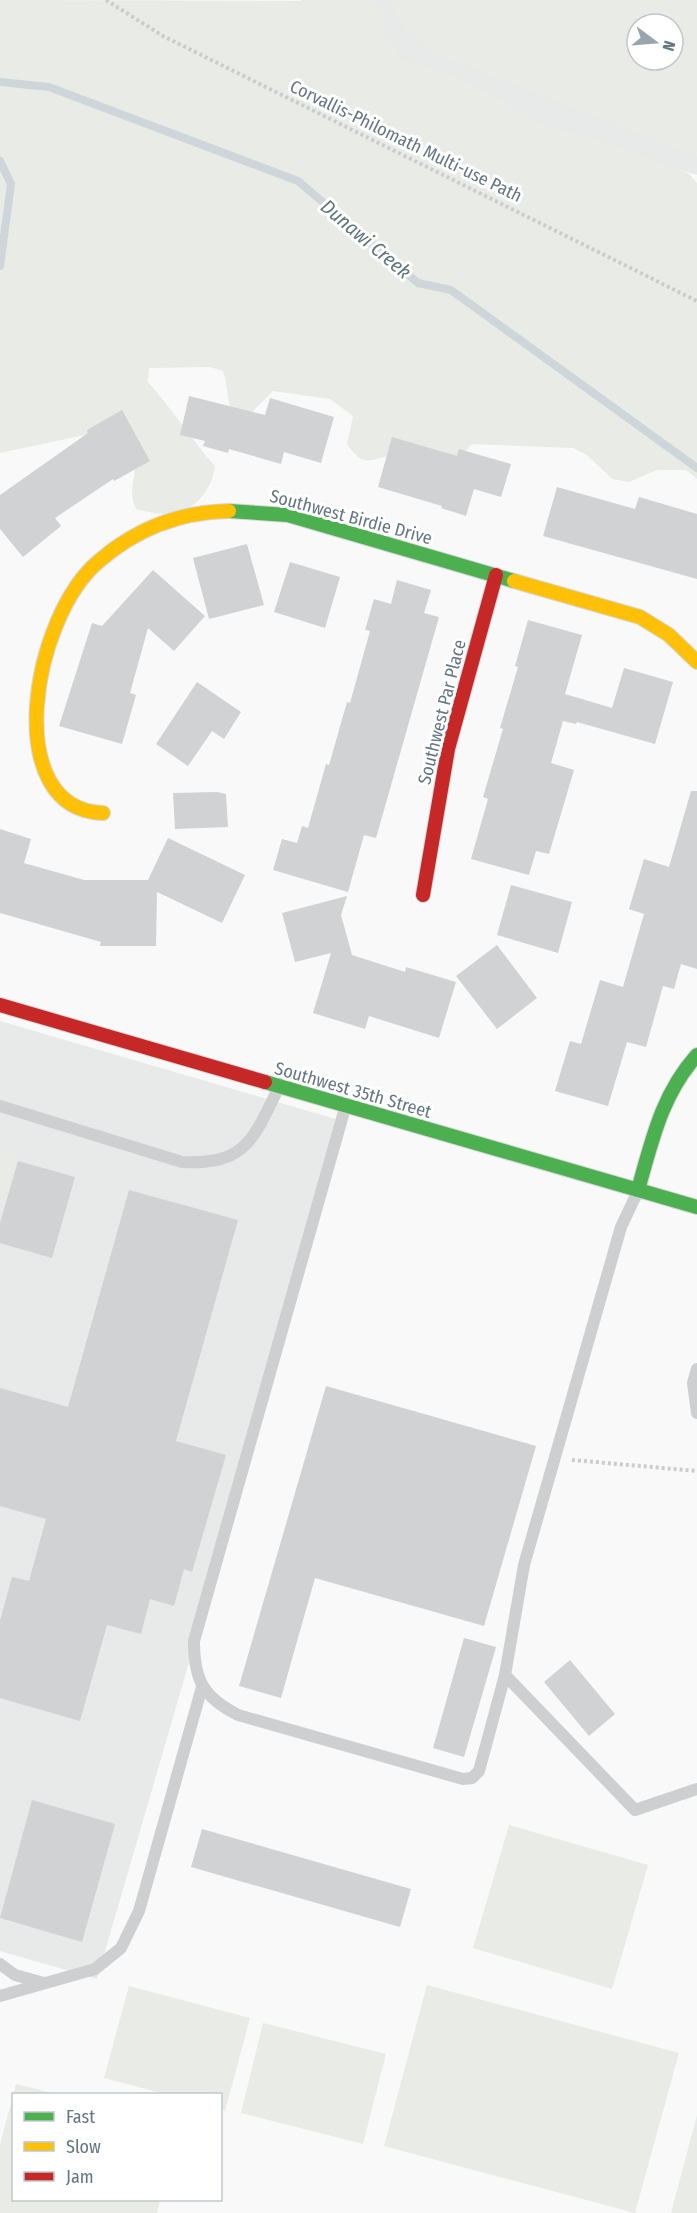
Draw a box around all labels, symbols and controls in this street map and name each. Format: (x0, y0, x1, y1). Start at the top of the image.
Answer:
north arrow (625, 12, 685, 72)
text: N (658, 39, 679, 53)
street label: Corvallis-Philomath Multi-use Path (286, 75, 526, 207)
water label: Dunawi Creek (316, 194, 416, 284)
street label: Southwest Birdie Drive (267, 485, 435, 549)
street label: Southwest Par Place (413, 637, 471, 787)
street label: Southwest 35th Street (272, 1057, 434, 1123)
legend (12, 2093, 222, 2201)
text: Fast (66, 2106, 95, 2128)
text: Slow (66, 2136, 101, 2158)
text: Jam (66, 2166, 94, 2188)

